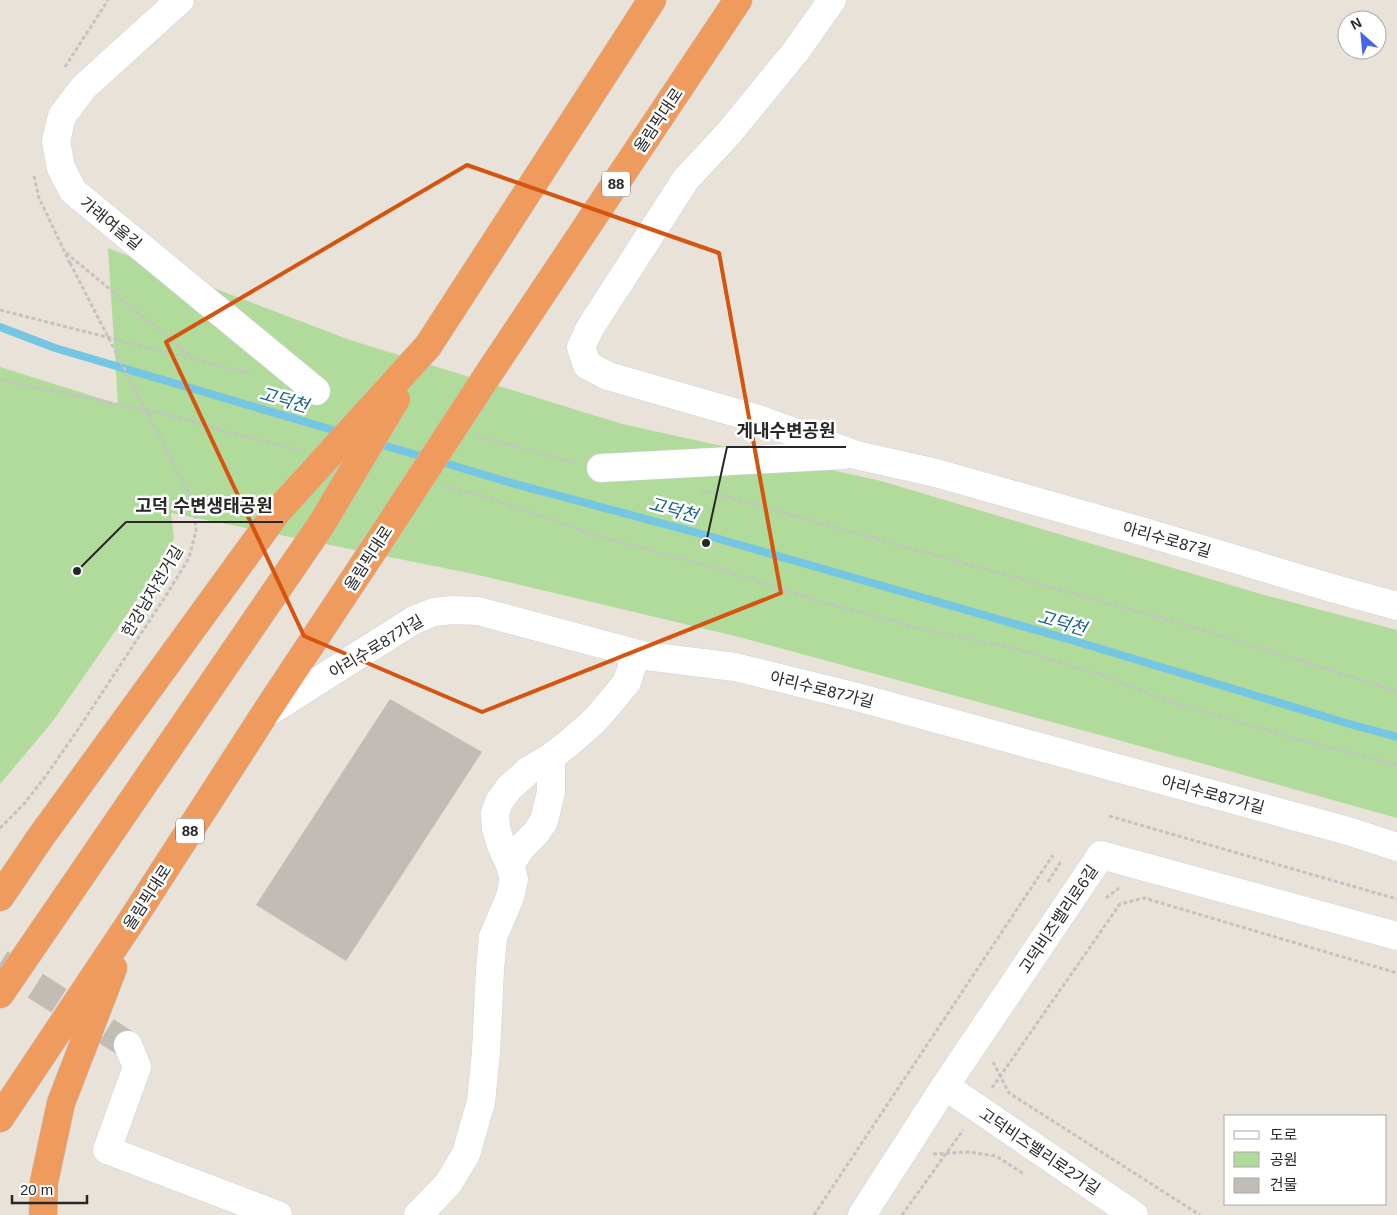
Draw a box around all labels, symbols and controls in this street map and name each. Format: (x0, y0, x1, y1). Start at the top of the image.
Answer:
north arrow (1337, 10, 1387, 60)
text: N (1348, 14, 1364, 33)
street label: 올림픽대로 (631, 85, 686, 156)
road number: 88 (602, 172, 630, 196)
street label: 가래여울길 (77, 194, 145, 253)
water label: 고덕천 (257, 384, 313, 417)
callout: 게내수변공원 (727, 414, 846, 447)
text: 게내수변공원 (736, 421, 836, 441)
callout: 고덕 수변생태공원 (126, 489, 283, 522)
water label: 고덕천 (646, 494, 702, 527)
text: 고덕 수변생태공원 (135, 496, 273, 516)
street label: 아리수로87길 (1121, 519, 1213, 560)
street label: 올림픽대로 (341, 523, 396, 594)
street label: 한강남자전거길 (119, 543, 186, 640)
water label: 고덕천 (1035, 607, 1091, 640)
street label: 아리수로87가길 (326, 612, 426, 681)
street label: 아리수로87가길 (768, 668, 875, 711)
street label: 아리수로87가길 (1159, 773, 1266, 816)
road number: 88 (176, 818, 204, 844)
street label: 올림픽대로 (120, 862, 175, 933)
street label: 고덕비즈밸리로6길 (1016, 862, 1101, 977)
street label: 고덕비즈밸리로2가길 (976, 1105, 1103, 1198)
legend (1224, 1115, 1387, 1205)
text: 도로 (1270, 1126, 1298, 1143)
text: 공원 (1270, 1151, 1298, 1168)
scale bar (12, 1172, 88, 1204)
text: 건물 (1270, 1176, 1298, 1193)
text: 20 m (20, 1181, 53, 1198)

